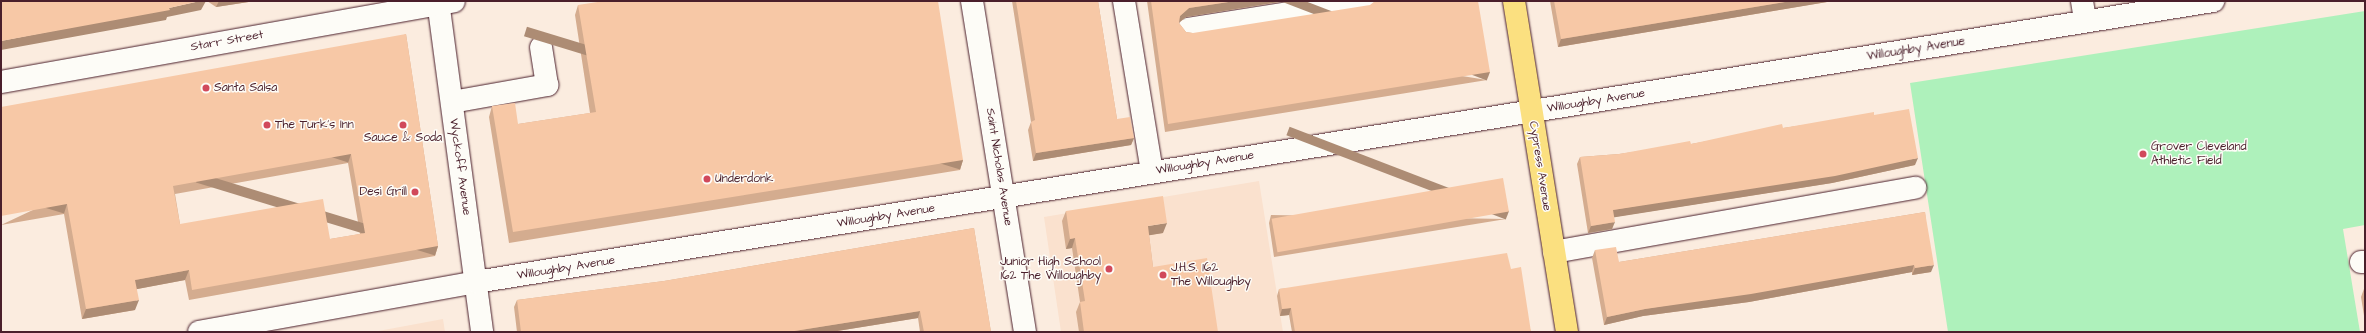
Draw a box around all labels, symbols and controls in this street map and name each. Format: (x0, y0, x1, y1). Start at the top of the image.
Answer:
street label: Starr Street (189, 28, 265, 54)
street label: Willoughby Avenue (1866, 34, 1966, 64)
place label: Santa Salsa (214, 81, 277, 95)
marker: Santa Salsa (201, 83, 211, 93)
street label: Willoughby Avenue (1546, 86, 1646, 116)
street label: Saint Nicholas Avenue (983, 107, 1015, 227)
place label: The Turk's Inn (275, 118, 354, 132)
street label: Wyckoff Avenue (446, 118, 474, 216)
marker: The Turk's Inn (262, 120, 272, 130)
marker: Sauce & Soda (398, 120, 408, 130)
street label: Cypress Avenue (1526, 120, 1554, 212)
place label: Sauce & Soda (364, 131, 442, 145)
place label: Grover Cleveland Athletic Field (2151, 140, 2247, 168)
street label: Willoughby Avenue (1155, 148, 1255, 178)
marker: Grover Cleveland Athletic Field (2138, 149, 2148, 159)
place label: Underdonk (715, 172, 773, 186)
marker: Underdonk (702, 174, 712, 184)
place label: Desi Grill (360, 185, 407, 199)
marker: Desi Grill (410, 187, 420, 197)
street label: Willoughby Avenue (836, 201, 936, 231)
street label: Willoughby Avenue (516, 253, 616, 283)
place label: Junior High School 162 The Willoughby (1000, 255, 1101, 283)
place label: J.H.S. 162 The Willoughby (1171, 261, 1251, 289)
marker: Junior High School 162 The Willoughby (1104, 264, 1114, 274)
marker: J.H.S. 162 The Willoughby (1158, 270, 1168, 280)

